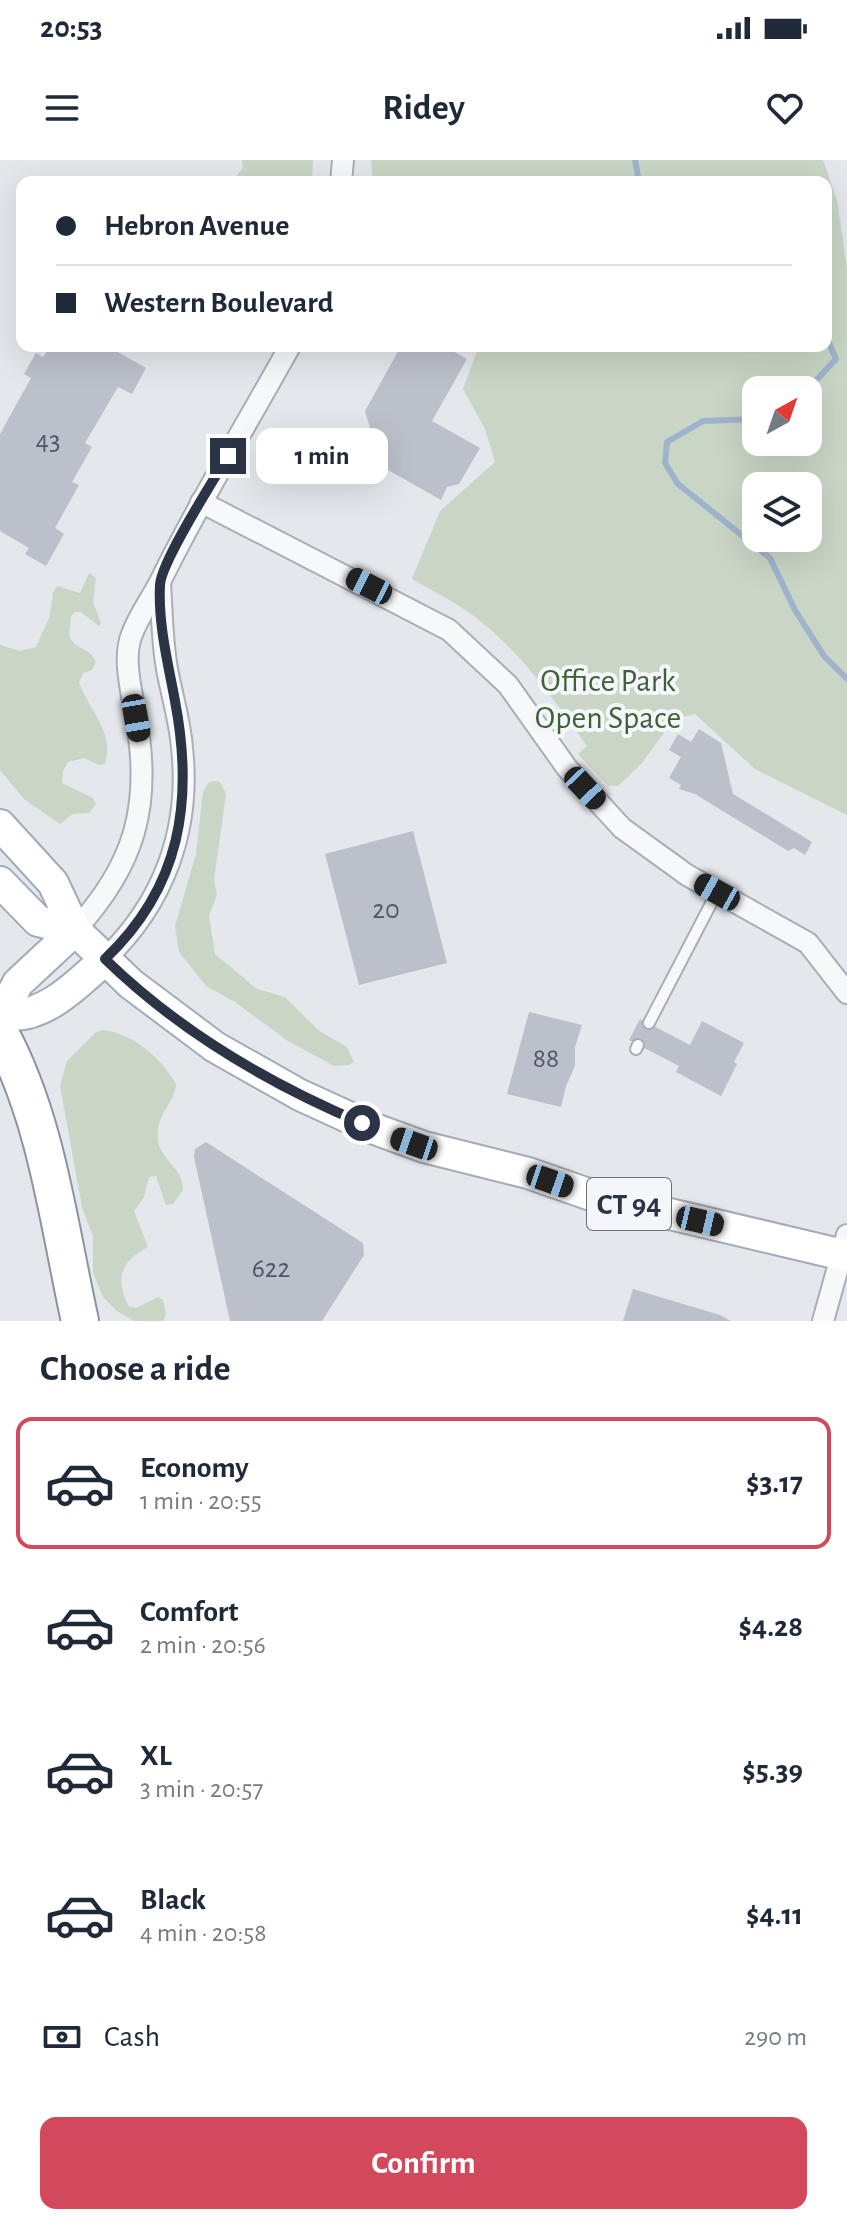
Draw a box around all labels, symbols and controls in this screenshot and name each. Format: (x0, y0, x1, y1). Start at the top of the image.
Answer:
text: 20:53 (40, 13, 103, 43)
icon: menu (40, 86, 84, 130)
icon: heart (763, 86, 807, 130)
text: Ridey (382, 90, 465, 126)
text: Hebron Avenue (104, 211, 289, 241)
text: Western Boulevard (104, 288, 333, 318)
north arrow (742, 376, 822, 456)
map controls (742, 376, 822, 552)
house number: 43 (35, 427, 61, 455)
callout: 1 min (256, 428, 388, 484)
route end (210, 438, 246, 474)
text: 1 min (295, 443, 349, 469)
button: layers (742, 472, 822, 552)
car (342, 564, 396, 608)
park label: Office Park Open Space (535, 665, 681, 734)
car (120, 692, 152, 744)
car (560, 762, 610, 814)
car (690, 870, 744, 914)
house number: 20 (372, 896, 400, 924)
house number: 88 (533, 1045, 559, 1073)
route start (344, 1105, 380, 1141)
car (387, 1125, 441, 1163)
car (523, 1162, 577, 1200)
road number: CT 94 (587, 1178, 671, 1230)
car (674, 1204, 726, 1238)
house number: 622 (252, 1255, 290, 1283)
text: Choose a ride (40, 1351, 230, 1387)
icon: car (44, 1447, 116, 1519)
text: Economy (140, 1453, 249, 1483)
text: $3.17 (746, 1468, 803, 1498)
text: 1 min · 20:55 (140, 1488, 262, 1514)
icon: car (44, 1591, 116, 1663)
text: Comfort (140, 1597, 239, 1627)
text: $4.28 (739, 1612, 803, 1642)
text: 2 min · 20:56 (140, 1632, 266, 1658)
icon: car (44, 1735, 116, 1807)
text: XL (140, 1741, 172, 1771)
text: $5.39 (742, 1756, 803, 1786)
text: 3 min · 20:57 (140, 1776, 263, 1802)
icon: car (44, 1879, 116, 1951)
text: Black (140, 1885, 206, 1915)
text: $4.11 (746, 1900, 803, 1930)
text: 4 min · 20:58 (140, 1920, 267, 1946)
icon: cash (40, 2015, 84, 2059)
text: Cash (104, 2022, 160, 2052)
text: 290 m (744, 2024, 807, 2050)
button: Confirm (40, 2117, 807, 2209)

